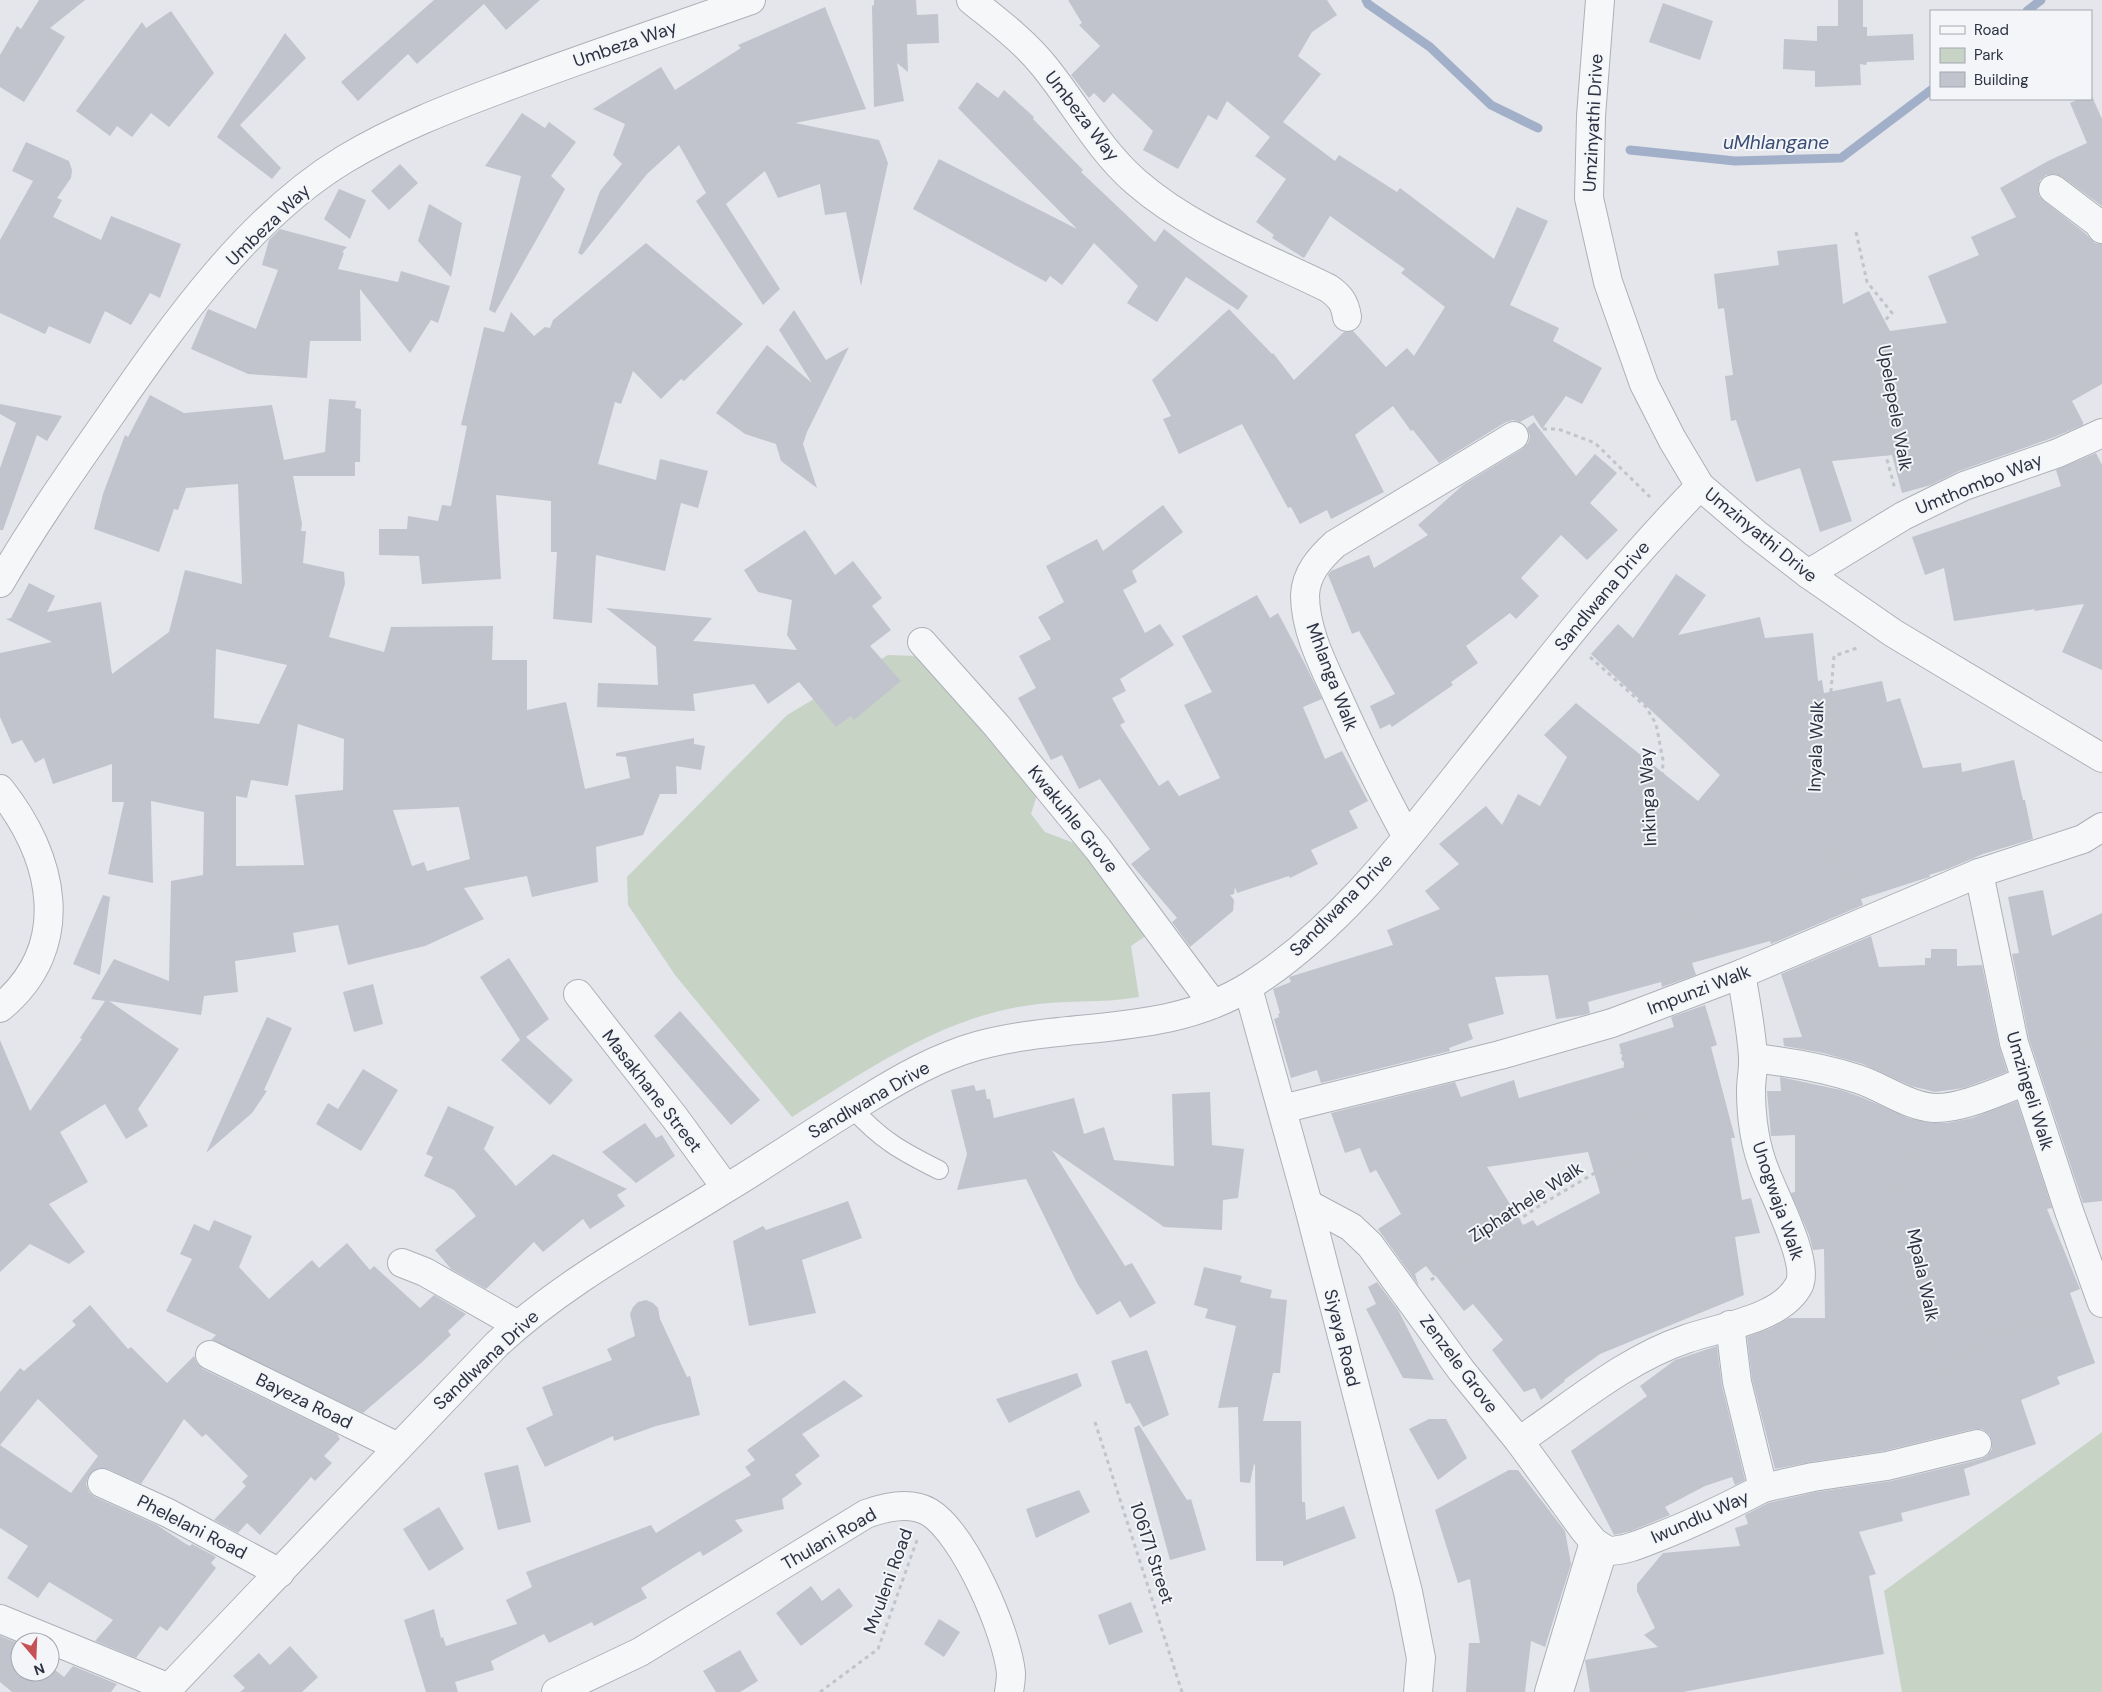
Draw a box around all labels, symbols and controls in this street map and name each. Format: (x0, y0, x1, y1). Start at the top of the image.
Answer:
legend (1930, 10, 2092, 100)
street label: Umbeza Way (570, 15, 680, 73)
text: Road (1974, 20, 2009, 40)
text: Park (1974, 45, 2004, 65)
street label: Umzinyathi Drive (1577, 53, 1609, 193)
street label: Umbeza Way (1039, 66, 1125, 166)
text: Building (1974, 70, 2029, 90)
water label: uMhlangane (1723, 130, 1829, 155)
street label: Umbeza Way (221, 179, 315, 271)
street label: Upelepele Walk (1872, 343, 1918, 473)
street label: Umthombo Way (1912, 448, 2046, 520)
street label: Umzinyathi Drive (1700, 482, 1822, 588)
street label: Sandlwana Drive (1549, 536, 1655, 656)
street label: Mhlanga Walk (1300, 620, 1364, 734)
street label: Inyala Walk (1802, 700, 1830, 792)
street label: Inkinga Way (1633, 747, 1663, 847)
street label: Kwakuhle Grove (1022, 760, 1124, 878)
street label: Sandlwana Drive (1284, 848, 1398, 962)
street label: Impunzi Walk (1644, 959, 1754, 1021)
street label: Masakhane Street (597, 1025, 707, 1157)
street label: Umzingeli Walk (2001, 1029, 2059, 1153)
street label: Sandlwana Drive (804, 1055, 934, 1145)
street label: Unogwaja Walk (1746, 1138, 1810, 1264)
street label: Ziphathele Walk (1464, 1156, 1588, 1248)
street label: Mpala Walk (1901, 1226, 1945, 1324)
street label: Siyaya Road (1318, 1287, 1366, 1389)
street label: Sandlwana Drive (428, 1305, 544, 1415)
street label: Zenzele Grove (1414, 1310, 1504, 1418)
street label: Bayeza Road (252, 1367, 356, 1435)
street label: Iwundlu Way (1647, 1485, 1753, 1549)
street label: Phelelani Road (133, 1489, 251, 1565)
street label: 106171 Street (1124, 1499, 1180, 1607)
street label: Thulani Road (777, 1502, 881, 1576)
street label: Mvuleni Road (858, 1525, 918, 1637)
north arrow (10, 1632, 60, 1682)
text: N (31, 1659, 47, 1679)

